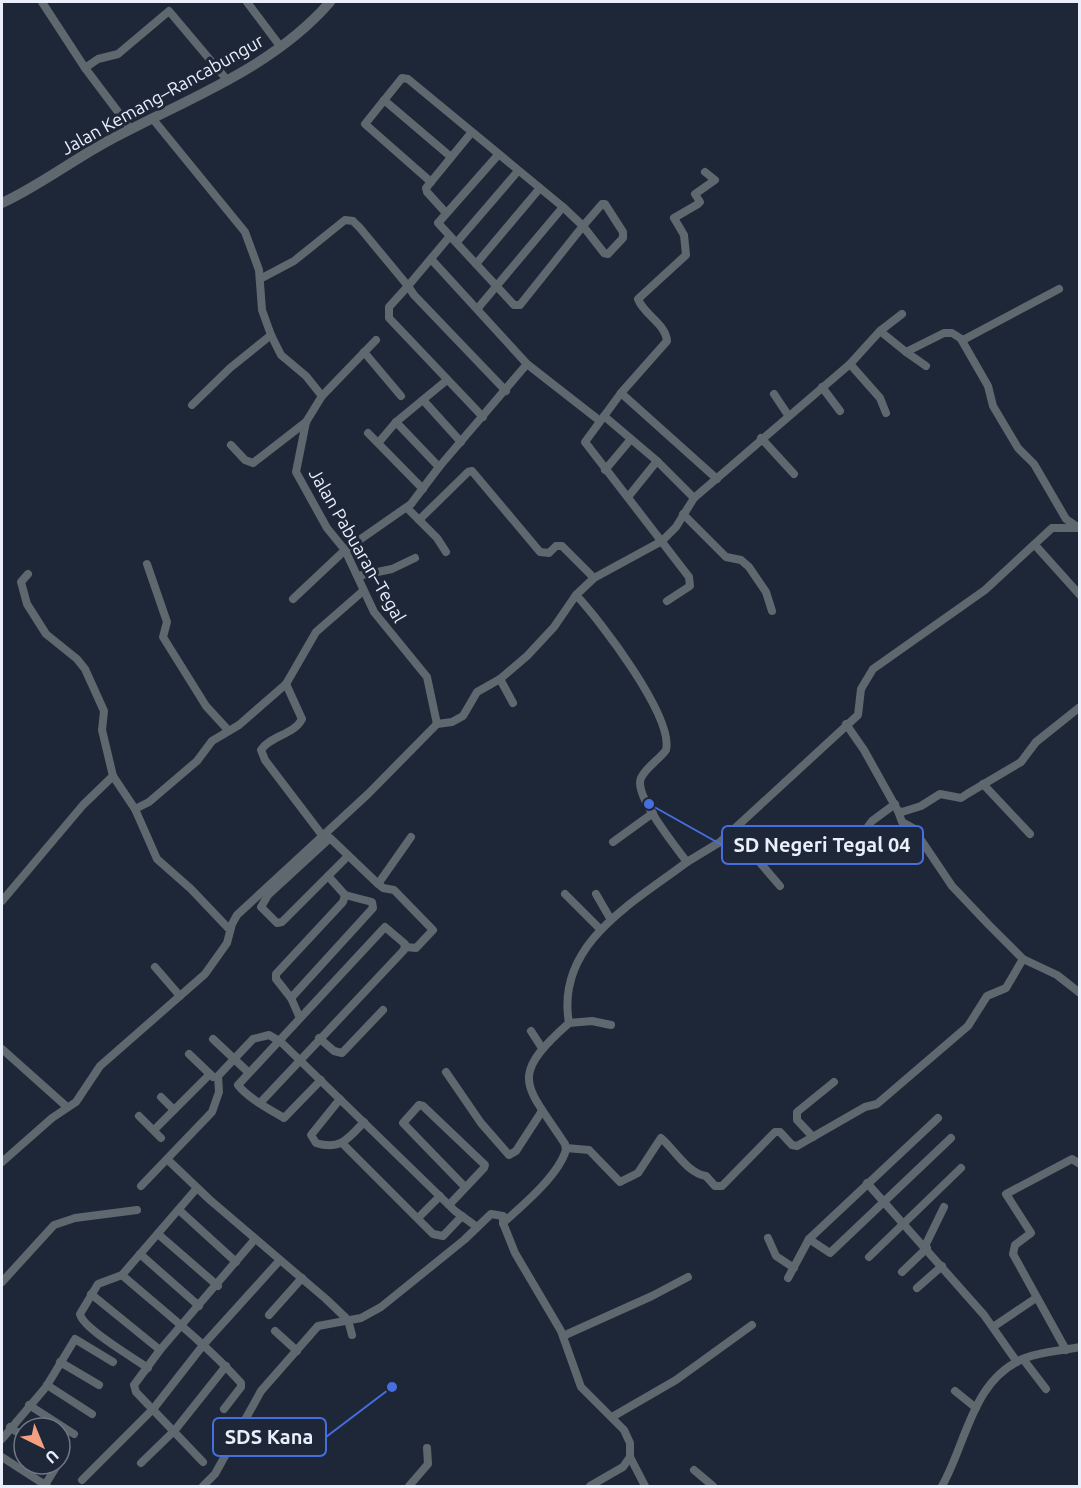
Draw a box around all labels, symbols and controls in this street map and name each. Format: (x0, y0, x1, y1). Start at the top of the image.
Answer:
street label: Jalan Kemang–Rancabungur (57, 30, 267, 158)
street label: Jalan Pabuaran–Tegal (306, 465, 410, 626)
callout: SD Negeri Tegal 04 (722, 826, 923, 864)
text: SD Negeri Tegal 04 (733, 833, 911, 856)
north arrow (12, 1416, 72, 1476)
callout: SDS Kana (213, 1418, 326, 1456)
text: SDS Kana (225, 1425, 313, 1448)
text: U (42, 1447, 62, 1467)

